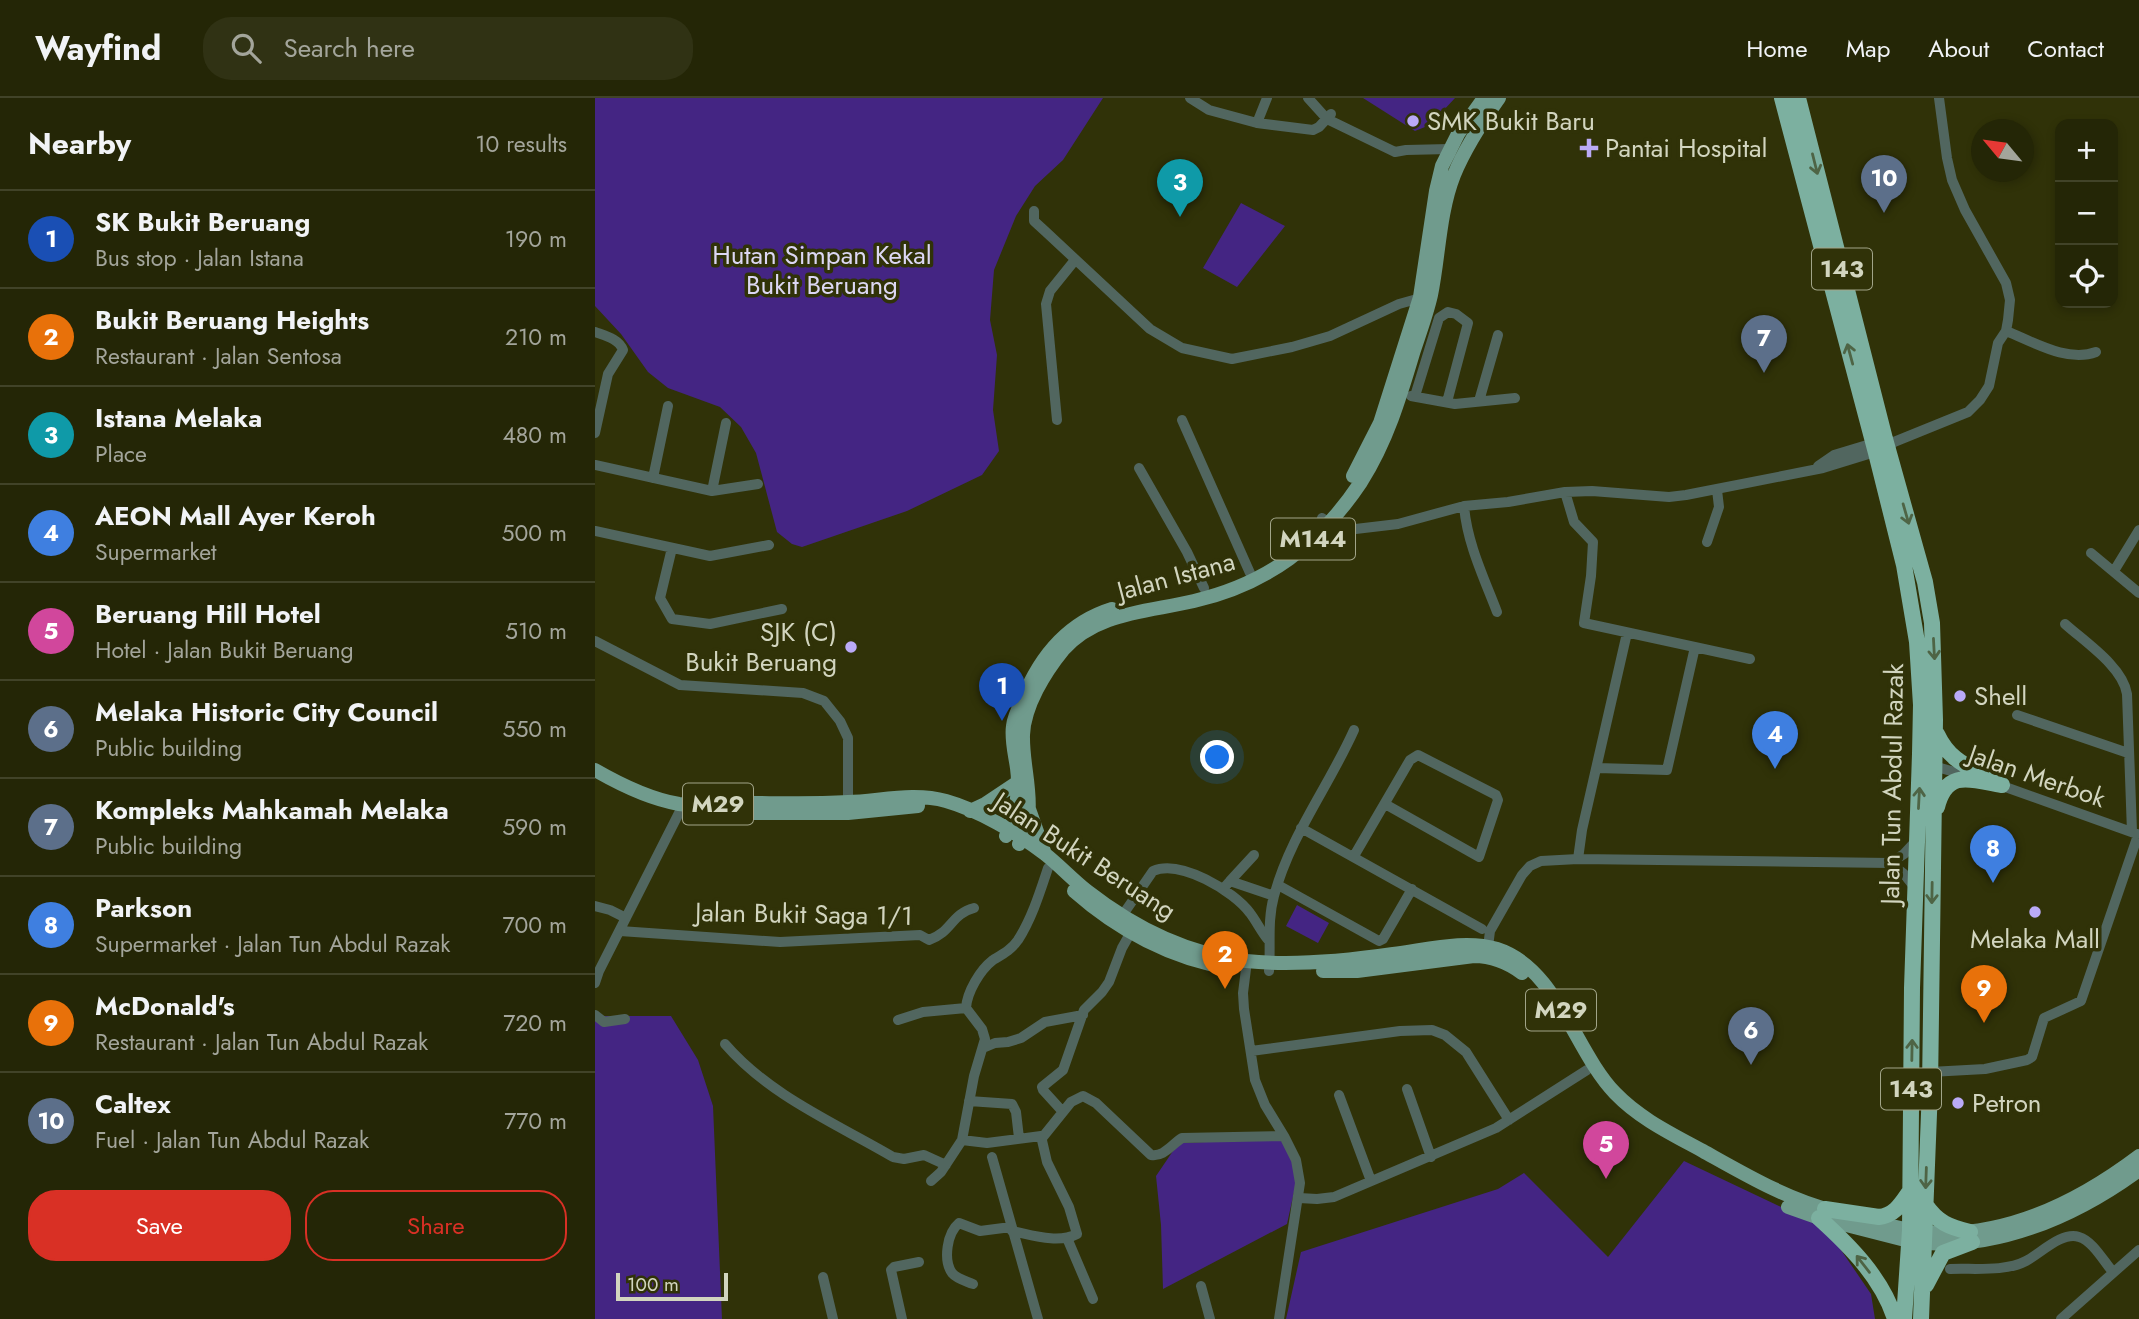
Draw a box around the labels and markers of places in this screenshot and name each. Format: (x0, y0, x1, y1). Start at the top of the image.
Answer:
place label: SMK Bukit Baru (1427, 102, 1595, 140)
marker: SMK Bukit Baru (1405, 113, 1421, 129)
place label: Pantai Hospital (1605, 129, 1768, 167)
marker: Pantai Hospital (1579, 138, 1599, 158)
pin: 10 (1861, 155, 1907, 213)
pin: 3 (1157, 159, 1203, 217)
pin: 7 (1741, 315, 1787, 373)
place label: SJK (C) Bukit Beruang (685, 613, 837, 681)
marker: SJK (C) Bukit Beruang (843, 639, 859, 655)
pin: 1 (979, 663, 1025, 721)
place label: Shell (1974, 677, 2027, 715)
marker: Shell (1952, 688, 1968, 704)
pin: 4 (1752, 711, 1798, 769)
pin: 8 (1970, 825, 2016, 883)
marker: Melaka Mall (2027, 904, 2043, 920)
place label: Melaka Mall (1970, 920, 2100, 958)
pin: 2 (1202, 931, 1248, 989)
pin: 9 (1961, 965, 2007, 1023)
pin: 6 (1728, 1007, 1774, 1065)
place label: Petron (1972, 1084, 2041, 1122)
marker: Petron (1950, 1095, 1966, 1111)
pin: 5 (1583, 1121, 1629, 1179)

